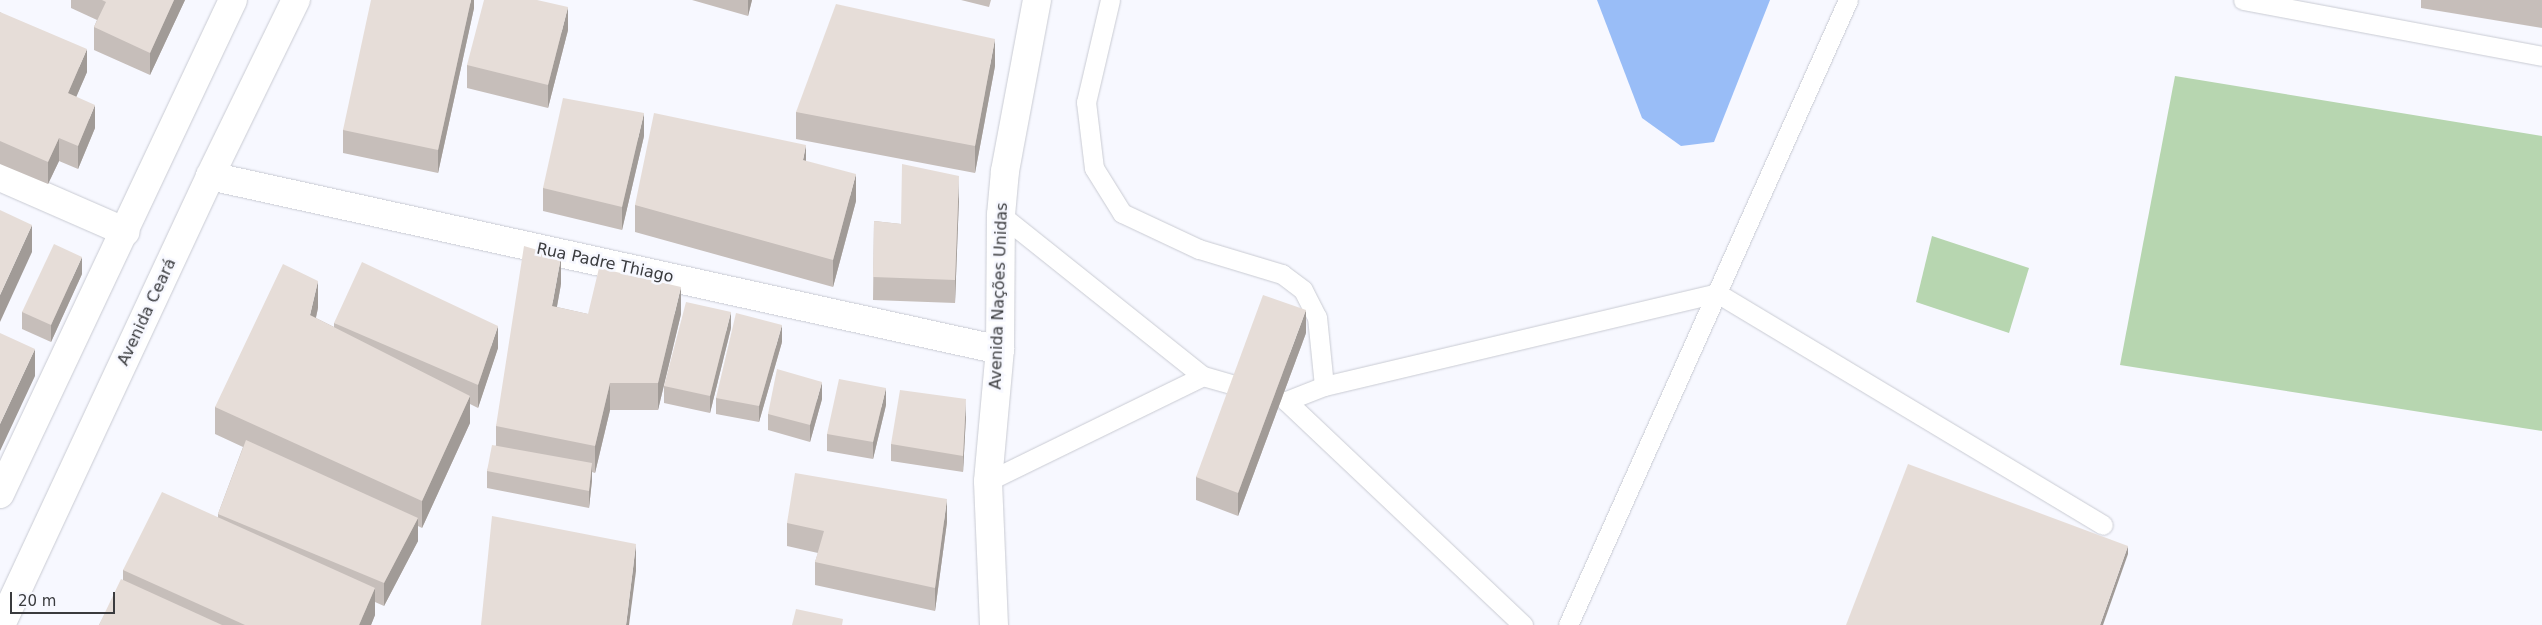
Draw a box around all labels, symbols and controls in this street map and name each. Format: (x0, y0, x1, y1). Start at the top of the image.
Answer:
street label: Avenida Nações Unidas (986, 202, 1012, 390)
street label: Rua Padre Thiago (535, 239, 675, 287)
street label: Avenida Ceará (114, 255, 180, 369)
scale bar (12, 582, 118, 614)
text: 20 m (18, 592, 56, 610)

